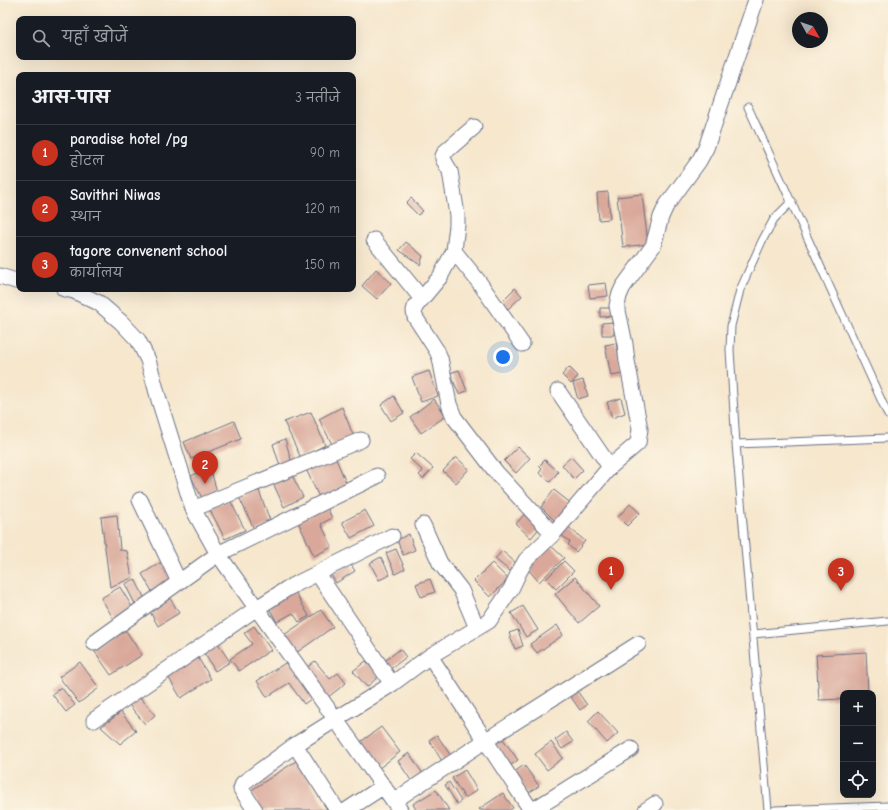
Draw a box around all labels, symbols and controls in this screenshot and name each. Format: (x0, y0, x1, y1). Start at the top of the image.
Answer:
north arrow (792, 12, 828, 48)
search box (16, 16, 356, 60)
icon: search (30, 27, 52, 49)
text: यहाँ खोजें (62, 28, 128, 46)
text: आस-पास (32, 88, 110, 107)
text: 3 नतीजे (295, 90, 340, 105)
text: paradise hotel /pg (70, 130, 188, 148)
text: 1 (42, 145, 48, 160)
text: 90 m (310, 145, 340, 160)
text: होटल (70, 153, 104, 168)
text: Savithri Niwas (70, 186, 160, 204)
text: 2 (42, 201, 48, 216)
text: 120 m (305, 201, 340, 216)
text: स्थान (70, 209, 101, 224)
text: tagore convenent school (70, 242, 227, 260)
text: 3 (42, 257, 48, 272)
text: 150 m (305, 257, 340, 272)
text: कार्यालय (70, 265, 123, 280)
your location (493, 347, 513, 367)
pin: 2 (192, 451, 218, 484)
pin: 1 (598, 557, 624, 590)
pin: 3 (828, 558, 854, 591)
map controls (840, 690, 876, 798)
button: + (840, 690, 876, 726)
button: − (840, 726, 876, 762)
button: locate (840, 762, 876, 798)

